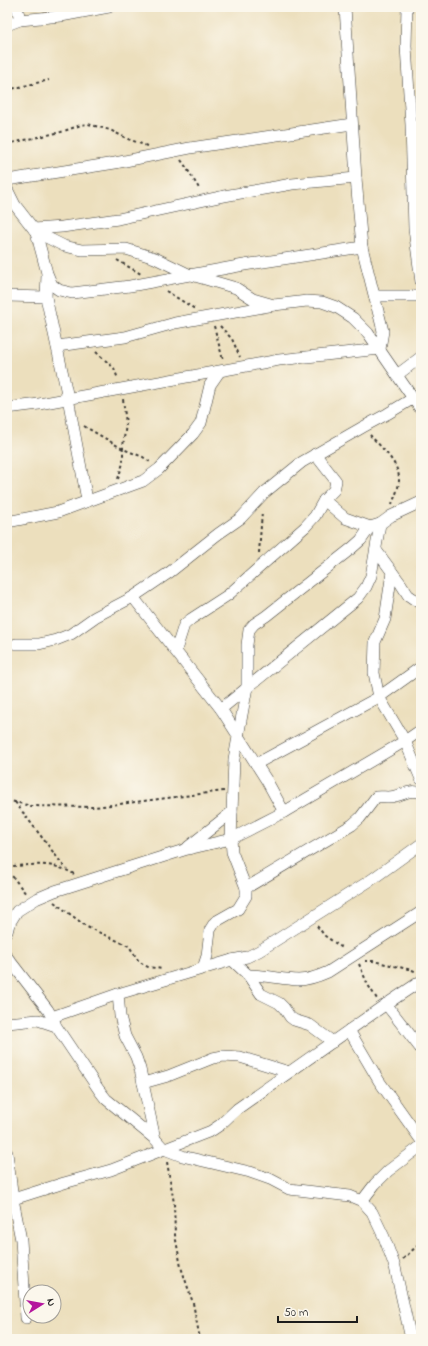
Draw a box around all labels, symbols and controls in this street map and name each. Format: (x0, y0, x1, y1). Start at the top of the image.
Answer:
north arrow (22, 1284, 62, 1324)
text: N (42, 1297, 59, 1307)
scale bar (278, 1298, 357, 1324)
text: 50 m (284, 1304, 308, 1322)

